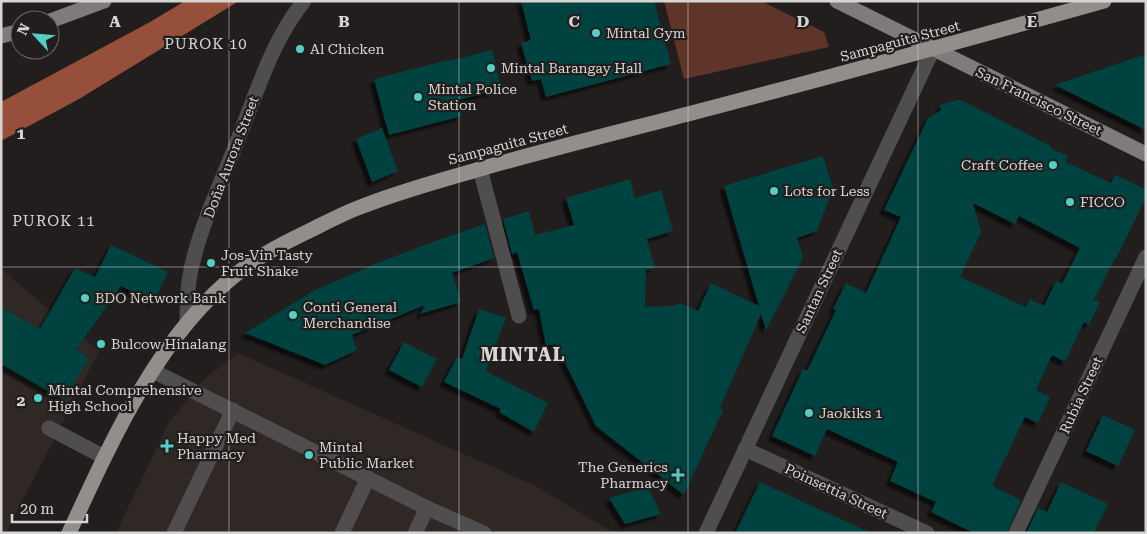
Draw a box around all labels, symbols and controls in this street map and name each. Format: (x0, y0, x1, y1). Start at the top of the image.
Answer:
north arrow (10, 10, 60, 60)
text: A (109, 12, 121, 31)
text: B (338, 12, 350, 31)
text: C (568, 12, 580, 31)
text: D (797, 12, 810, 31)
text: E (1027, 12, 1037, 31)
street label: Sampaguita Street (838, 17, 962, 65)
text: N (14, 21, 33, 38)
place label: Mintal Gym (606, 25, 686, 41)
marker: Mintal Gym (590, 27, 602, 39)
district label: PUROK 10 (164, 35, 248, 53)
place label: Al Chicken (310, 41, 384, 57)
marker: Al Chicken (294, 43, 306, 55)
place label: Mintal Barangay Hall (501, 60, 643, 76)
marker: Mintal Barangay Hall (485, 62, 497, 74)
street label: San Francisco Street (973, 63, 1105, 139)
place label: Mintal Police Station (428, 81, 517, 113)
marker: Mintal Police Station (412, 91, 424, 103)
street label: Doña Aurora Street (200, 94, 262, 220)
street label: Sampaguita Street (446, 120, 570, 168)
text: 1 (17, 124, 26, 143)
place label: Craft Coffee (961, 157, 1043, 173)
marker: Craft Coffee (1047, 159, 1059, 171)
place label: Lots for Less (784, 183, 870, 199)
marker: Lots for Less (768, 185, 780, 197)
place label: FICCO (1080, 194, 1125, 210)
marker: FICCO (1064, 196, 1076, 208)
district label: PUROK 11 (12, 212, 96, 230)
street label: Santan Street (793, 246, 845, 336)
place label: Jos-Vin Tasty Fruit Shake (221, 247, 313, 279)
marker: Jos-Vin Tasty Fruit Shake (205, 257, 217, 269)
place label: BDO Network Bank (95, 290, 227, 306)
marker: BDO Network Bank (79, 292, 91, 304)
place label: Conti General Merchandise (303, 299, 398, 331)
marker: Conti General Merchandise (287, 309, 299, 321)
place label: Bulcow Hinalang (111, 336, 226, 352)
marker: Bulcow Hinalang (95, 338, 107, 350)
district label: MINTAL (480, 343, 566, 366)
street label: Rubia Street (1056, 354, 1106, 436)
place label: Mintal Comprehensive High School (48, 382, 202, 414)
text: 2 (17, 391, 26, 410)
marker: Mintal Comprehensive High School (32, 392, 44, 404)
place label: Jaokiks 1 (819, 405, 883, 421)
marker: Jaokiks 1 (803, 407, 815, 419)
place label: Happy Med Pharmacy (177, 430, 256, 462)
place label: Mintal Public Market (319, 439, 414, 471)
marker: Happy Med Pharmacy (161, 440, 173, 452)
marker: Mintal Public Market (303, 449, 315, 461)
place label: The Generics Pharmacy (578, 459, 669, 491)
street label: Poinsettia Street (782, 460, 890, 522)
marker: The Generics Pharmacy (672, 469, 684, 481)
scale bar (12, 492, 88, 524)
text: 20 m (20, 500, 55, 518)

